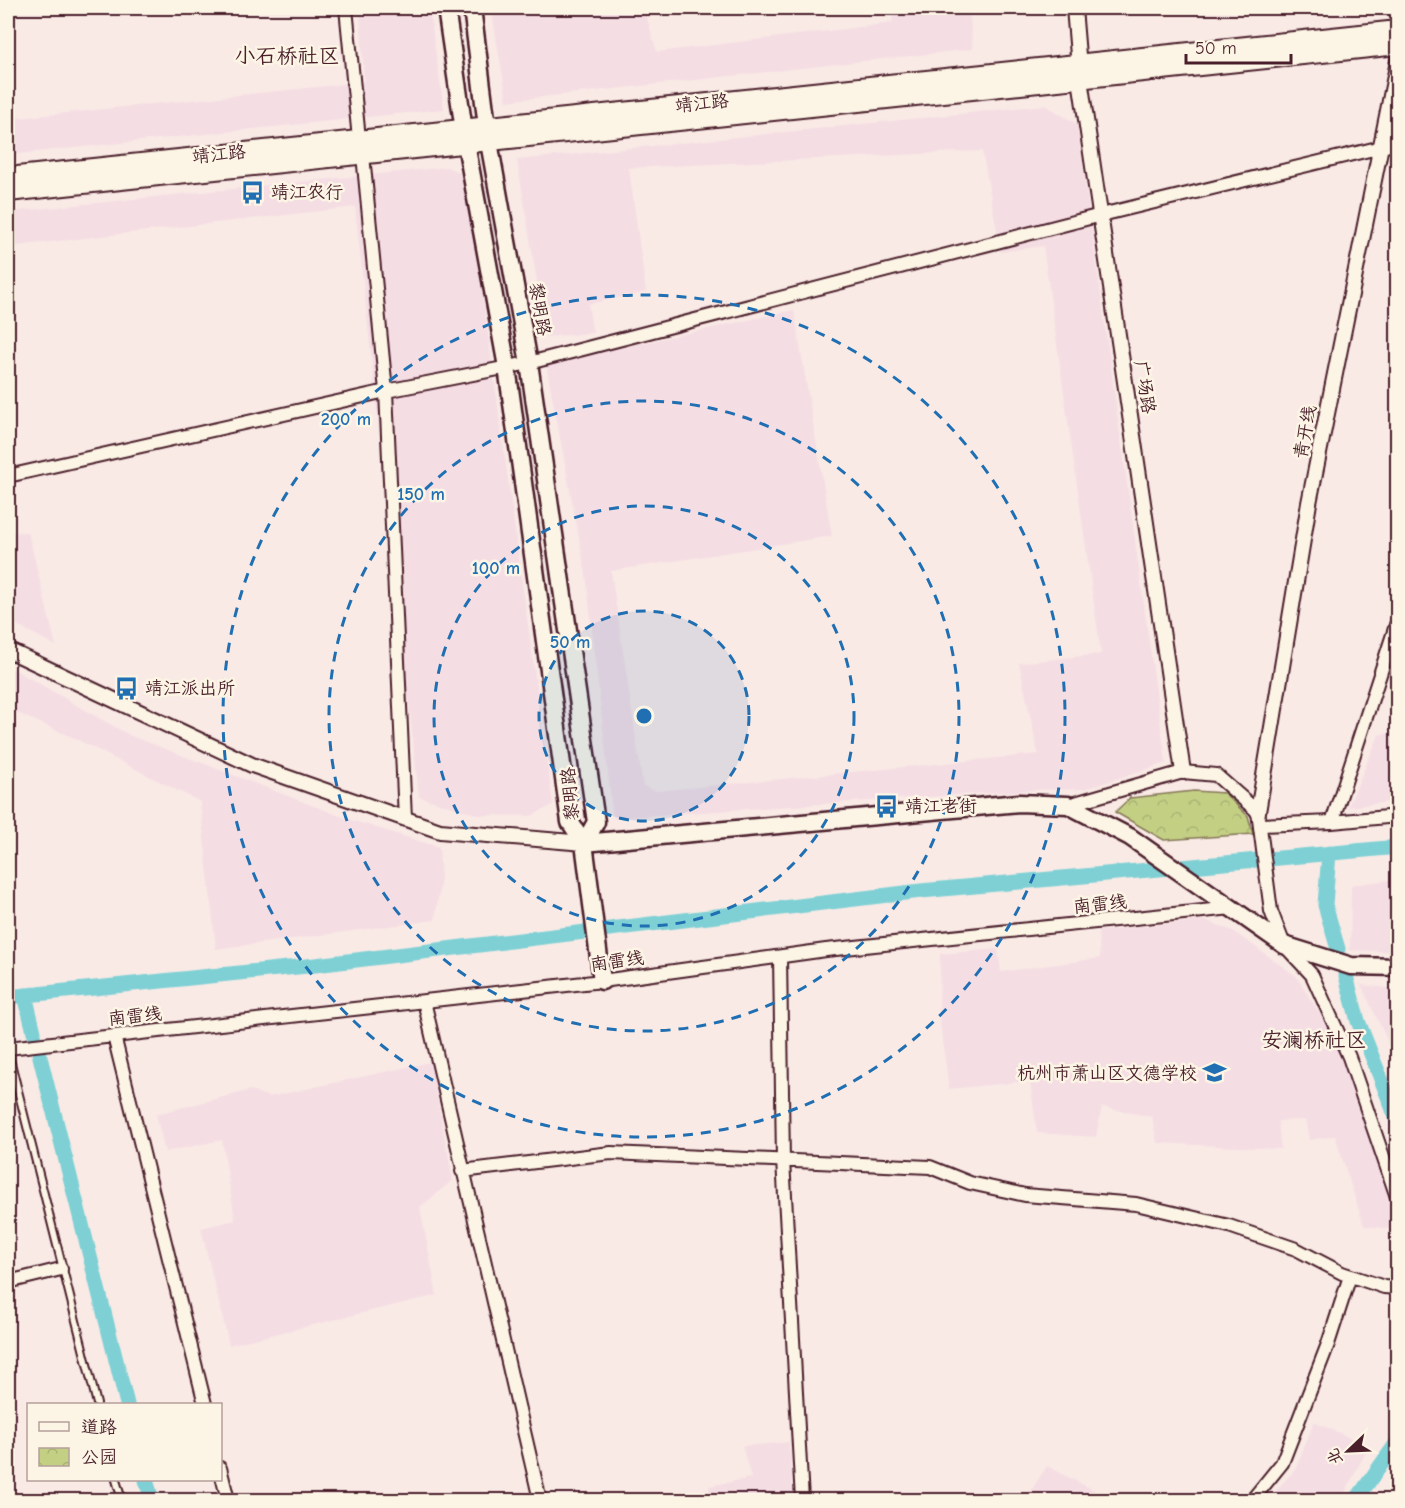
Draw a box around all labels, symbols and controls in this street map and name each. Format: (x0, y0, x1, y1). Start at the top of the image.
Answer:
scale bar (1186, 27, 1291, 65)
text: 50 m (1195, 38, 1237, 59)
district label: 小石桥社区 (235, 44, 340, 68)
street label: 靖江路 (674, 90, 730, 117)
street label: 靖江路 (191, 141, 247, 168)
bus stop icon: 靖江农行 (240, 179, 266, 205)
place label: 靖江农行 (271, 182, 343, 203)
street label: 黎明路 (524, 281, 555, 337)
street label: 广场路 (1130, 359, 1159, 415)
street label: 青开线 (1290, 404, 1321, 461)
text: 200 m (321, 409, 371, 430)
text: 150 m (397, 484, 445, 505)
text: 100 m (472, 558, 520, 579)
text: 50 m (550, 632, 590, 653)
bus stop icon: 靖江派出所 (114, 675, 140, 701)
place label: 靖江派出所 (145, 678, 235, 699)
centre of rings (634, 706, 654, 726)
street label: 黎明路 (558, 766, 583, 822)
bus stop icon: 靖江老街 (874, 793, 900, 819)
place label: 靖江老街 (905, 796, 977, 817)
street label: 南雷线 (1072, 891, 1128, 918)
street label: 南雷线 (589, 947, 645, 976)
street label: 南雷线 (107, 1003, 163, 1030)
district label: 安澜桥社区 (1262, 1028, 1367, 1052)
school or university icon: 杭州市萧山区文德学校 (1202, 1060, 1228, 1086)
place label: 杭州市萧山区文德学校 (1017, 1063, 1197, 1084)
legend (27, 1403, 222, 1481)
text: 道路 (81, 1417, 117, 1438)
north arrow (1318, 1421, 1378, 1481)
text: 北 (1324, 1446, 1347, 1467)
text: 公园 (81, 1447, 117, 1468)

